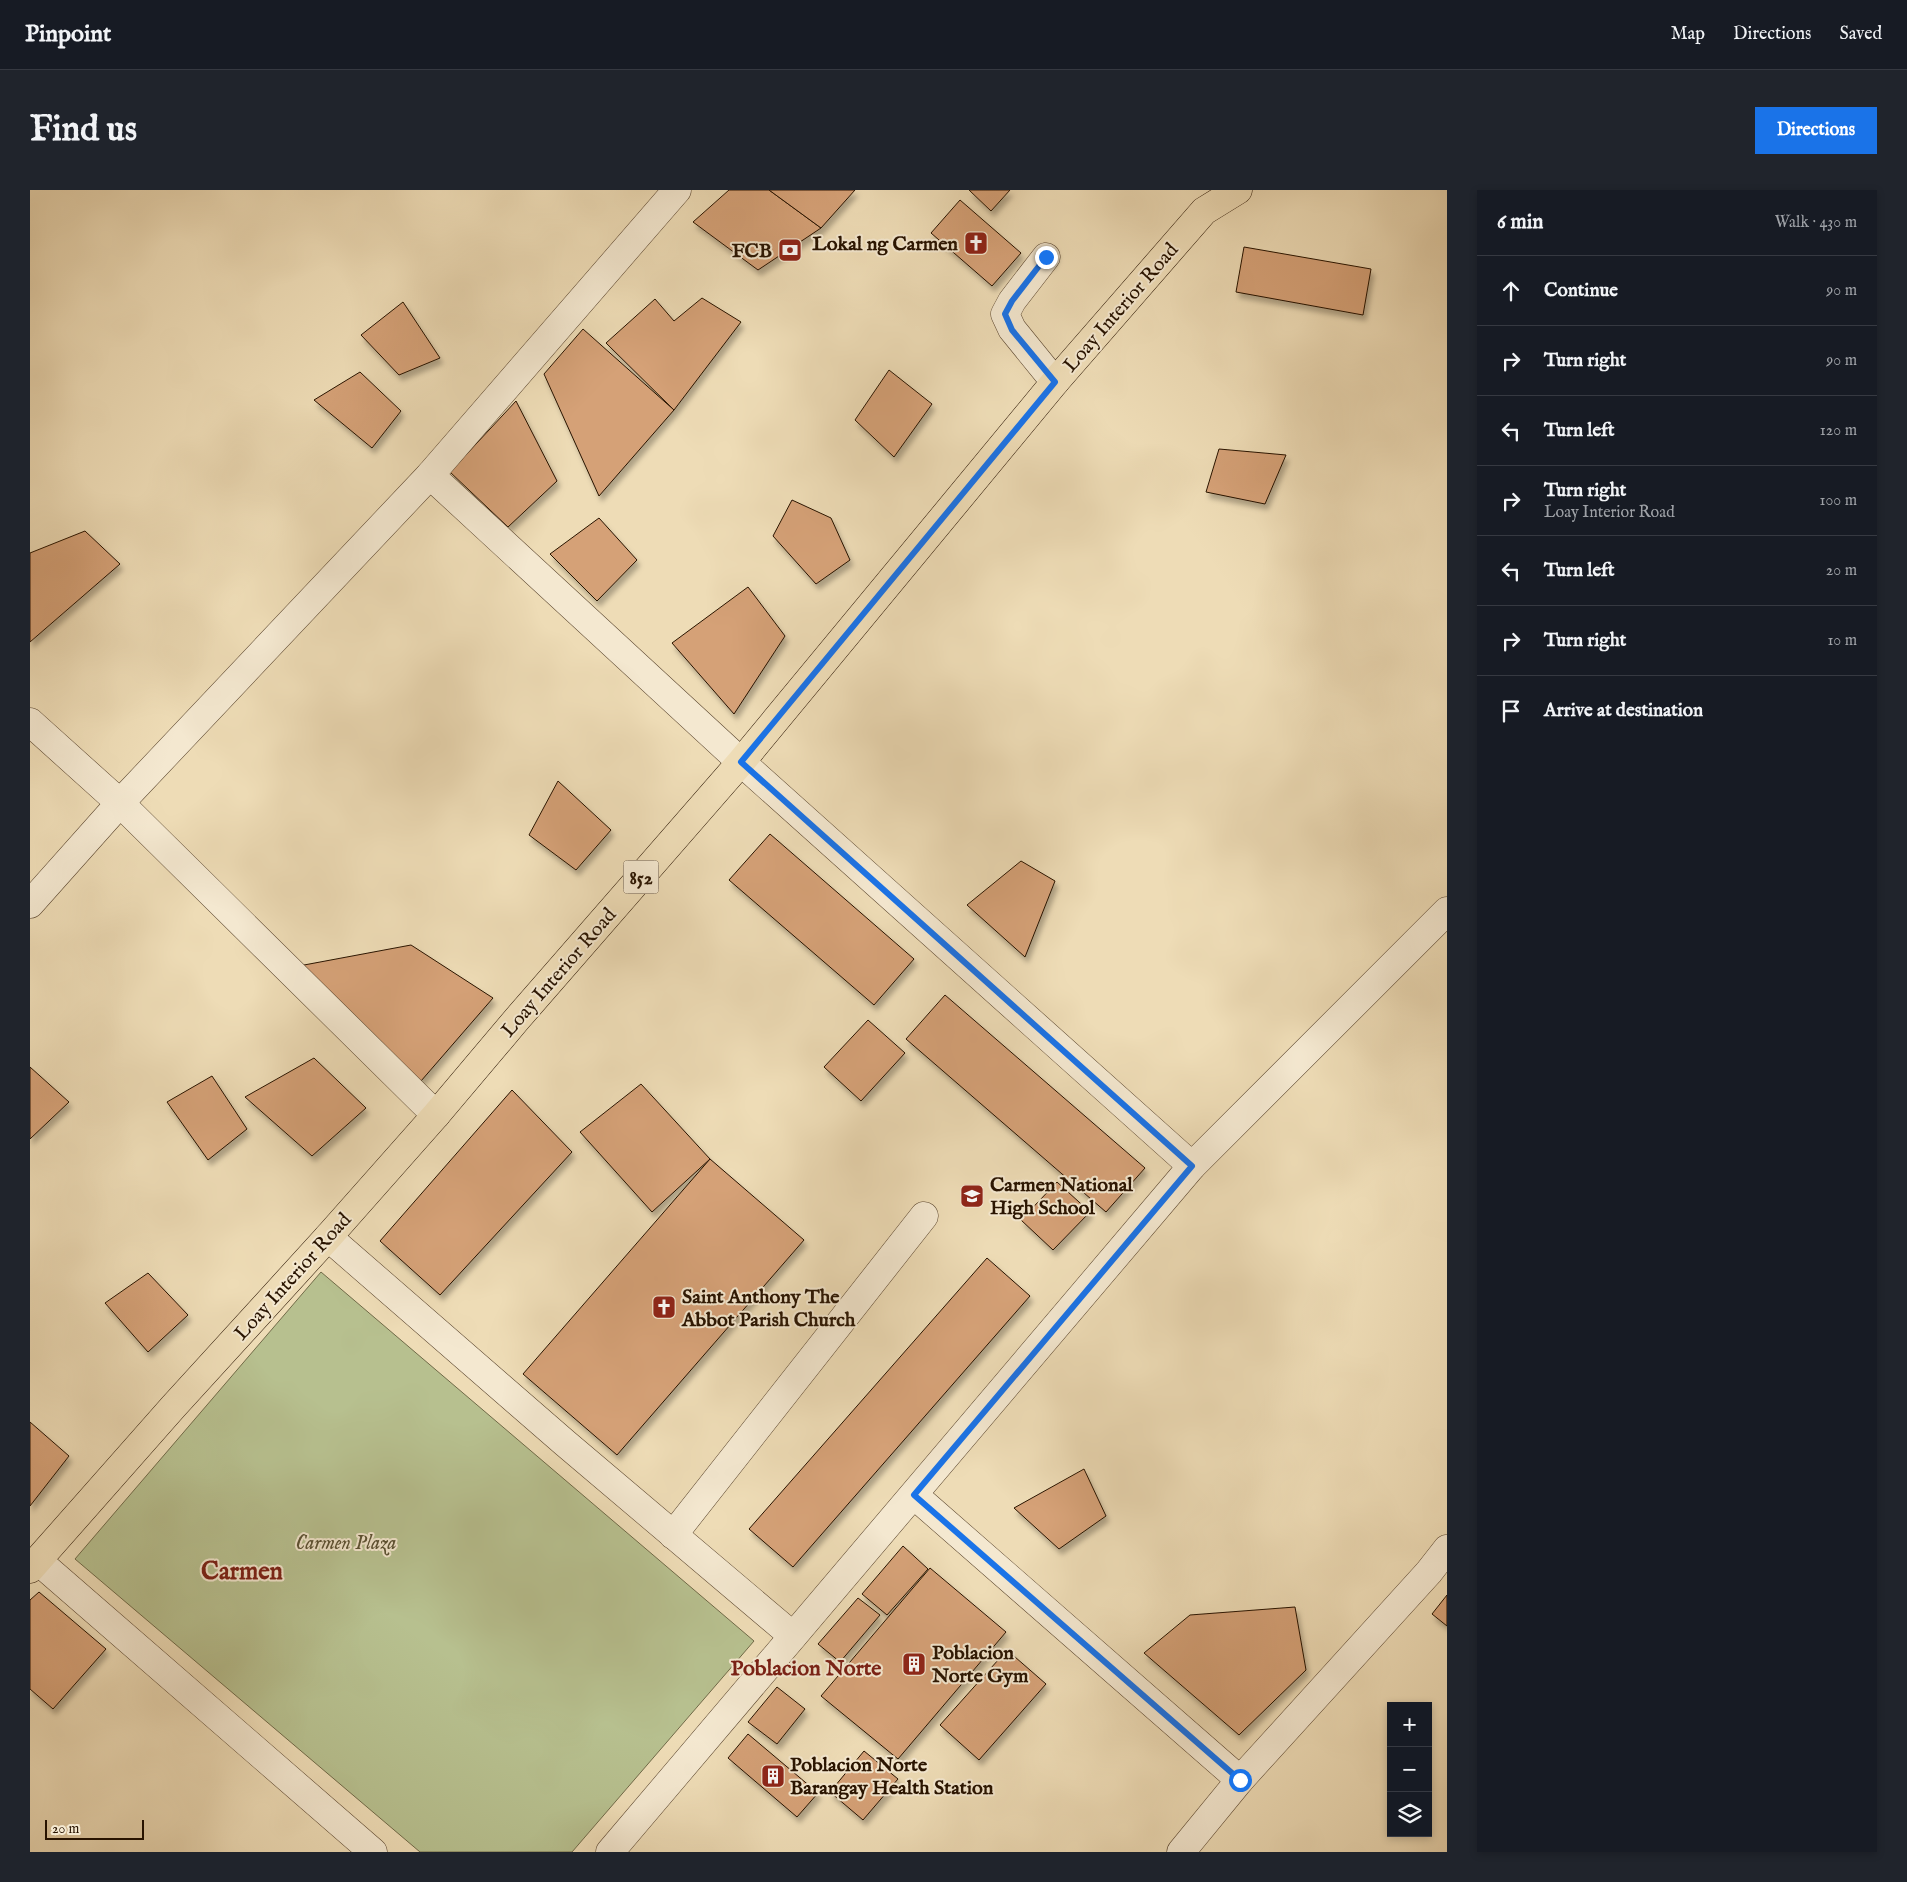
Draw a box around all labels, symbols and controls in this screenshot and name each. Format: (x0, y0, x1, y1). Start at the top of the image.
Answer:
text: Pinpoint (25, 19, 111, 50)
text: Map (1671, 23, 1705, 46)
text: Directions (1733, 23, 1811, 46)
text: Saved (1839, 23, 1882, 46)
button: Directions (1755, 107, 1877, 154)
text: Find us (30, 108, 137, 153)
text: 6 min (1497, 209, 1543, 236)
text: Walk · 430 m (1775, 213, 1857, 233)
church icon: Lokal ng Carmen (963, 230, 989, 256)
place label: Lokal ng Carmen (812, 232, 958, 257)
bank icon: FCB (777, 237, 803, 263)
street label: Loay Interior Road (1058, 238, 1184, 378)
place label: FCB (732, 239, 772, 264)
route end (1035, 246, 1058, 269)
icon: ahead (1497, 277, 1525, 305)
text: Continue (1544, 279, 1618, 303)
text: 90 m (1826, 281, 1857, 301)
icon: right (1497, 347, 1525, 375)
text: Turn right (1544, 349, 1626, 373)
text: 90 m (1826, 351, 1857, 371)
icon: left (1497, 417, 1525, 445)
text: Turn left (1544, 419, 1615, 443)
text: 120 m (1820, 421, 1857, 441)
text: Turn right (1544, 479, 1626, 503)
icon: right (1497, 487, 1525, 515)
text: 100 m (1820, 491, 1857, 511)
text: Loay Interior Road (1544, 503, 1675, 523)
icon: left (1497, 557, 1525, 585)
text: Turn left (1544, 559, 1615, 583)
text: 20 m (1826, 561, 1857, 581)
icon: right (1497, 627, 1525, 655)
text: Turn right (1544, 629, 1626, 653)
text: 10 m (1827, 631, 1857, 651)
icon: arrive (1497, 697, 1525, 725)
text: Arrive at destination (1544, 699, 1703, 723)
road number: 852 (624, 860, 658, 894)
street label: Loay Interior Road (496, 903, 622, 1043)
place label: Carmen National High School (990, 1173, 1133, 1221)
school or university icon: Carmen National High School (959, 1183, 985, 1209)
street label: Loay Interior Road (229, 1208, 357, 1346)
place label: Saint Anthony The Abbot Parish Church (681, 1285, 856, 1333)
church icon: Saint Anthony The Abbot Parish Church (651, 1294, 677, 1320)
park label: Carmen Plaza (296, 1531, 397, 1556)
district label: Carmen (201, 1556, 284, 1588)
place label: Poblacion Norte Gym (931, 1641, 1029, 1689)
building icon: Poblacion Norte Gym (901, 1651, 927, 1677)
district label: Poblacion Norte (731, 1655, 881, 1683)
map controls (1387, 1702, 1432, 1837)
button: + (1387, 1702, 1432, 1747)
button: − (1387, 1747, 1432, 1792)
place label: Poblacion Norte Barangay Health Station (790, 1753, 994, 1801)
building icon: Poblacion Norte Barangay Health Station (760, 1763, 786, 1789)
route start (1229, 1769, 1252, 1792)
button: layers (1387, 1792, 1432, 1837)
scale bar (45, 1817, 144, 1840)
text: 20 m (52, 1820, 79, 1838)

